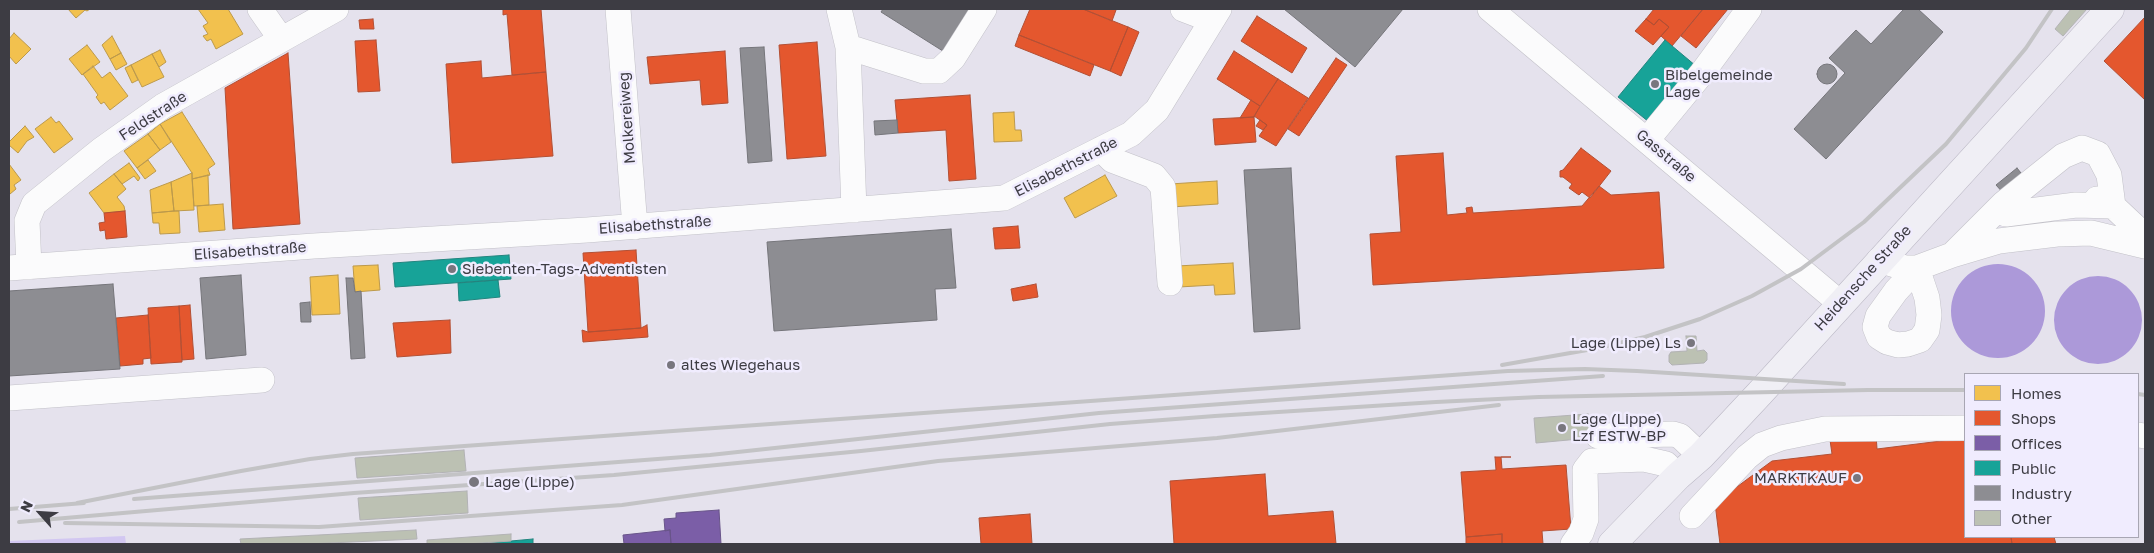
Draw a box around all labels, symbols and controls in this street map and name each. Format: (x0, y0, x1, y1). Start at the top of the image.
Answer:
place label: Bibelgemeinde Lage (1665, 66, 1773, 101)
street label: Molkereiweg (615, 72, 639, 164)
marker: Bibelgemeinde Lage (1649, 78, 1661, 90)
street label: Feldstraße (116, 88, 190, 144)
street label: Gasstraße (1632, 126, 1700, 186)
street label: Elisabethstraße (1012, 133, 1120, 201)
street label: Elisabethstraße (598, 212, 712, 238)
street label: Heidensche Straße (1811, 221, 1915, 335)
street label: Elisabethstraße (193, 238, 307, 264)
place label: Siebenten-Tags-Adventisten (462, 260, 667, 278)
marker: Siebenten-Tags-Adventisten (446, 263, 458, 275)
place label: Lage (Lippe) Ls (1571, 334, 1681, 352)
marker: Lage (Lippe) Ls (1685, 337, 1697, 349)
place label: altes Wiegehaus (681, 356, 800, 374)
marker: altes Wiegehaus (665, 359, 677, 371)
legend (1964, 373, 2139, 538)
text: Homes (2011, 384, 2061, 402)
text: Shops (2011, 409, 2056, 427)
place label: Lage (Lippe) Lzf ESTW-BP (1572, 410, 1666, 445)
marker: Lage (Lippe) Lzf ESTW-BP (1556, 422, 1568, 434)
text: Offices (2011, 434, 2062, 452)
text: Public (2011, 459, 2056, 477)
place label: MARKTKAUF (1754, 469, 1847, 487)
marker: MARKTKAUF (1851, 472, 1863, 484)
place label: Lage (Lippe) (485, 473, 575, 491)
marker: Lage (Lippe) (467, 475, 481, 489)
text: Industry (2011, 484, 2072, 502)
north arrow (15, 488, 65, 538)
text: N (16, 498, 36, 515)
text: Other (2011, 509, 2052, 527)

